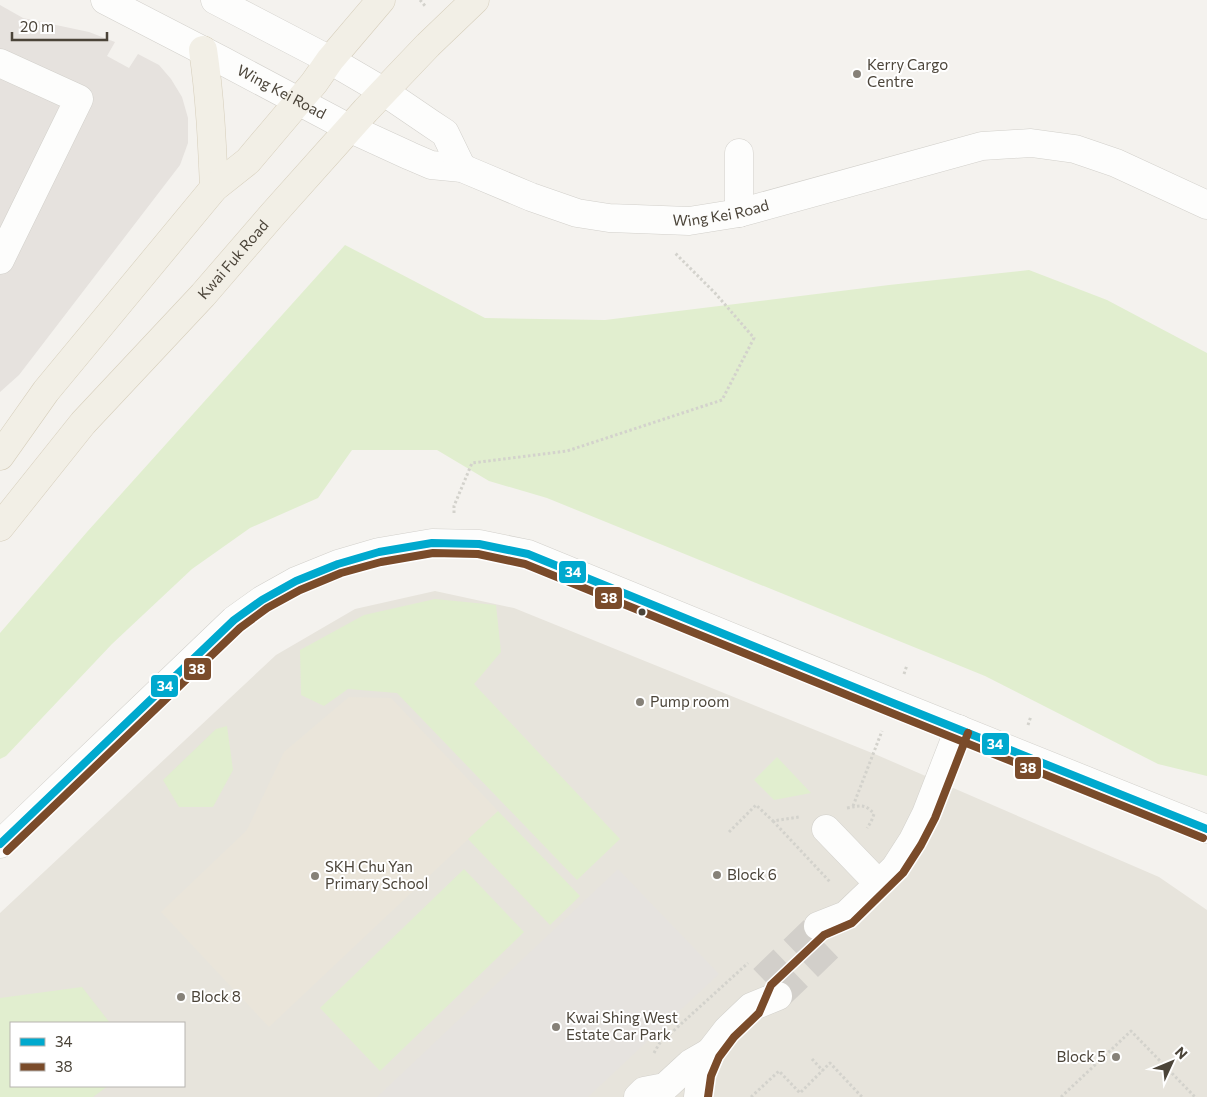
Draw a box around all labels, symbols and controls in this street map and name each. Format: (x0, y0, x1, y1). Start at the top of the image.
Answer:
scale bar (12, 10, 108, 42)
text: 20 m (20, 17, 54, 35)
place label: Kerry Cargo Centre (867, 55, 948, 90)
street label: Wing Kei Road (234, 60, 329, 122)
marker: Kerry Cargo Centre (851, 68, 863, 80)
street label: Wing Kei Road (672, 195, 771, 229)
street label: Kwai Fuk Road (194, 216, 272, 302)
line badge: 34 (558, 560, 587, 584)
text: 34 (565, 563, 582, 580)
line badge: 38 (594, 586, 623, 610)
text: 38 (601, 589, 618, 606)
unlabelled marker (637, 607, 647, 617)
line badge: 38 (183, 657, 212, 681)
text: 38 (189, 660, 206, 677)
line badge: 34 (150, 674, 179, 698)
text: 34 (157, 677, 174, 694)
place label: Pump room (650, 692, 729, 710)
marker: Pump room (634, 696, 646, 708)
line badge: 34 (981, 732, 1010, 756)
text: 34 (987, 735, 1004, 752)
line badge: 38 (1014, 756, 1042, 780)
text: 38 (1020, 759, 1037, 776)
place label: SKH Chu Yan Primary School (325, 857, 428, 892)
place label: Block 6 (727, 865, 777, 883)
marker: Block 6 (711, 869, 723, 881)
marker: SKH Chu Yan Primary School (309, 870, 321, 882)
place label: Block 8 (191, 987, 241, 1005)
marker: Block 8 (175, 991, 187, 1003)
place label: Kwai Shing West Estate Car Park (566, 1008, 678, 1043)
marker: Kwai Shing West Estate Car Park (550, 1021, 562, 1033)
legend (10, 1022, 185, 1087)
text: 34 (55, 1032, 73, 1050)
north arrow (1147, 1037, 1197, 1087)
text: N (1172, 1043, 1191, 1062)
place label: Block 5 (1057, 1047, 1106, 1065)
marker: Block 5 (1110, 1051, 1122, 1063)
text: 38 (55, 1057, 73, 1075)

